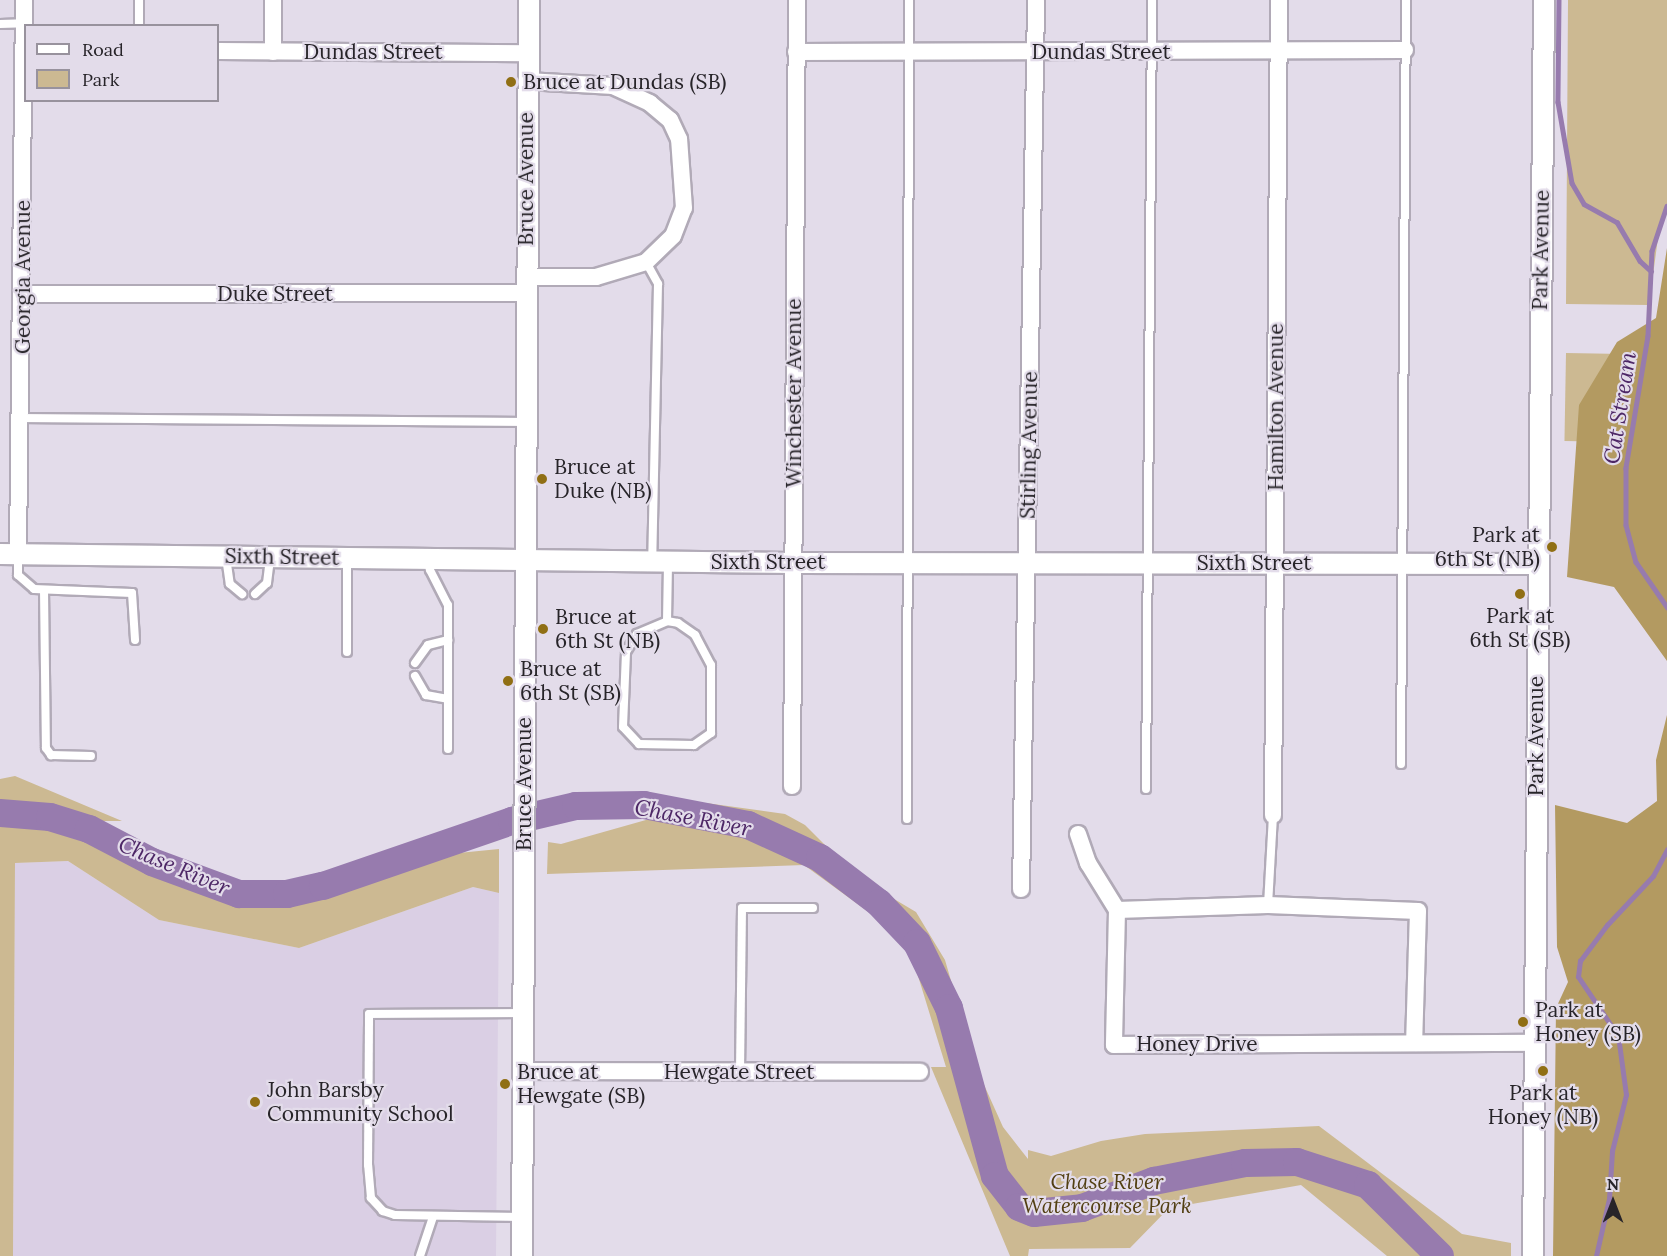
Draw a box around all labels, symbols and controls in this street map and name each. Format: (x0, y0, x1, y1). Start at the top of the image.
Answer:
legend (24, 24, 219, 102)
text: Road (82, 38, 124, 61)
street label: Dundas Street (303, 39, 443, 65)
street label: Dundas Street (1031, 39, 1171, 65)
text: Park (82, 68, 119, 91)
place label: Bruce at Dundas (SB) (523, 69, 727, 95)
marker: Bruce at Dundas (SB) (504, 75, 518, 89)
street label: Bruce Avenue (513, 112, 539, 246)
street label: Park Avenue (1527, 190, 1555, 310)
street label: Georgia Avenue (10, 200, 36, 354)
street label: Duke Street (217, 281, 333, 307)
street label: Winchester Avenue (781, 298, 807, 488)
street label: Hamilton Avenue (1263, 323, 1289, 491)
water label: Cat Stream (1598, 350, 1642, 466)
street label: Stirling Avenue (1015, 371, 1043, 519)
place label: Bruce at Duke (NB) (554, 454, 652, 504)
marker: Bruce at Duke (NB) (535, 472, 549, 486)
place label: Park at 6th St (NB) (1435, 522, 1540, 572)
marker: Park at 6th St (NB) (1545, 540, 1559, 554)
street label: Sixth Street (225, 543, 339, 571)
street label: Sixth Street (711, 549, 825, 575)
street label: Sixth Street (1197, 550, 1311, 576)
marker: Park at 6th St (SB) (1513, 587, 1527, 601)
place label: Park at 6th St (SB) (1470, 603, 1570, 653)
place label: Bruce at 6th St (NB) (555, 604, 660, 654)
marker: Bruce at 6th St (NB) (536, 622, 550, 636)
place label: Bruce at 6th St (SB) (520, 656, 621, 706)
marker: Bruce at 6th St (SB) (501, 674, 515, 688)
street label: Park Avenue (1523, 676, 1549, 796)
street label: Bruce Avenue (511, 717, 537, 851)
water label: Chase River (632, 794, 754, 842)
water label: Chase River (114, 831, 234, 901)
place label: Park at Honey (SB) (1535, 997, 1641, 1047)
marker: Park at Honey (SB) (1516, 1015, 1530, 1029)
street label: Honey Drive (1136, 1031, 1258, 1057)
place label: Bruce at Hewgate (SB) (517, 1059, 645, 1109)
street label: Hewgate Street (664, 1059, 814, 1085)
marker: Park at Honey (NB) (1536, 1064, 1550, 1078)
place label: John Barsby Community School (267, 1077, 454, 1127)
marker: Bruce at Hewgate (SB) (498, 1077, 512, 1091)
place label: Park at Honey (NB) (1488, 1080, 1598, 1130)
marker: John Barsby Community School (248, 1095, 262, 1109)
park label: Chase River Watercourse Park (1022, 1169, 1192, 1219)
north arrow (1583, 1172, 1643, 1232)
text: N (1607, 1174, 1619, 1194)

